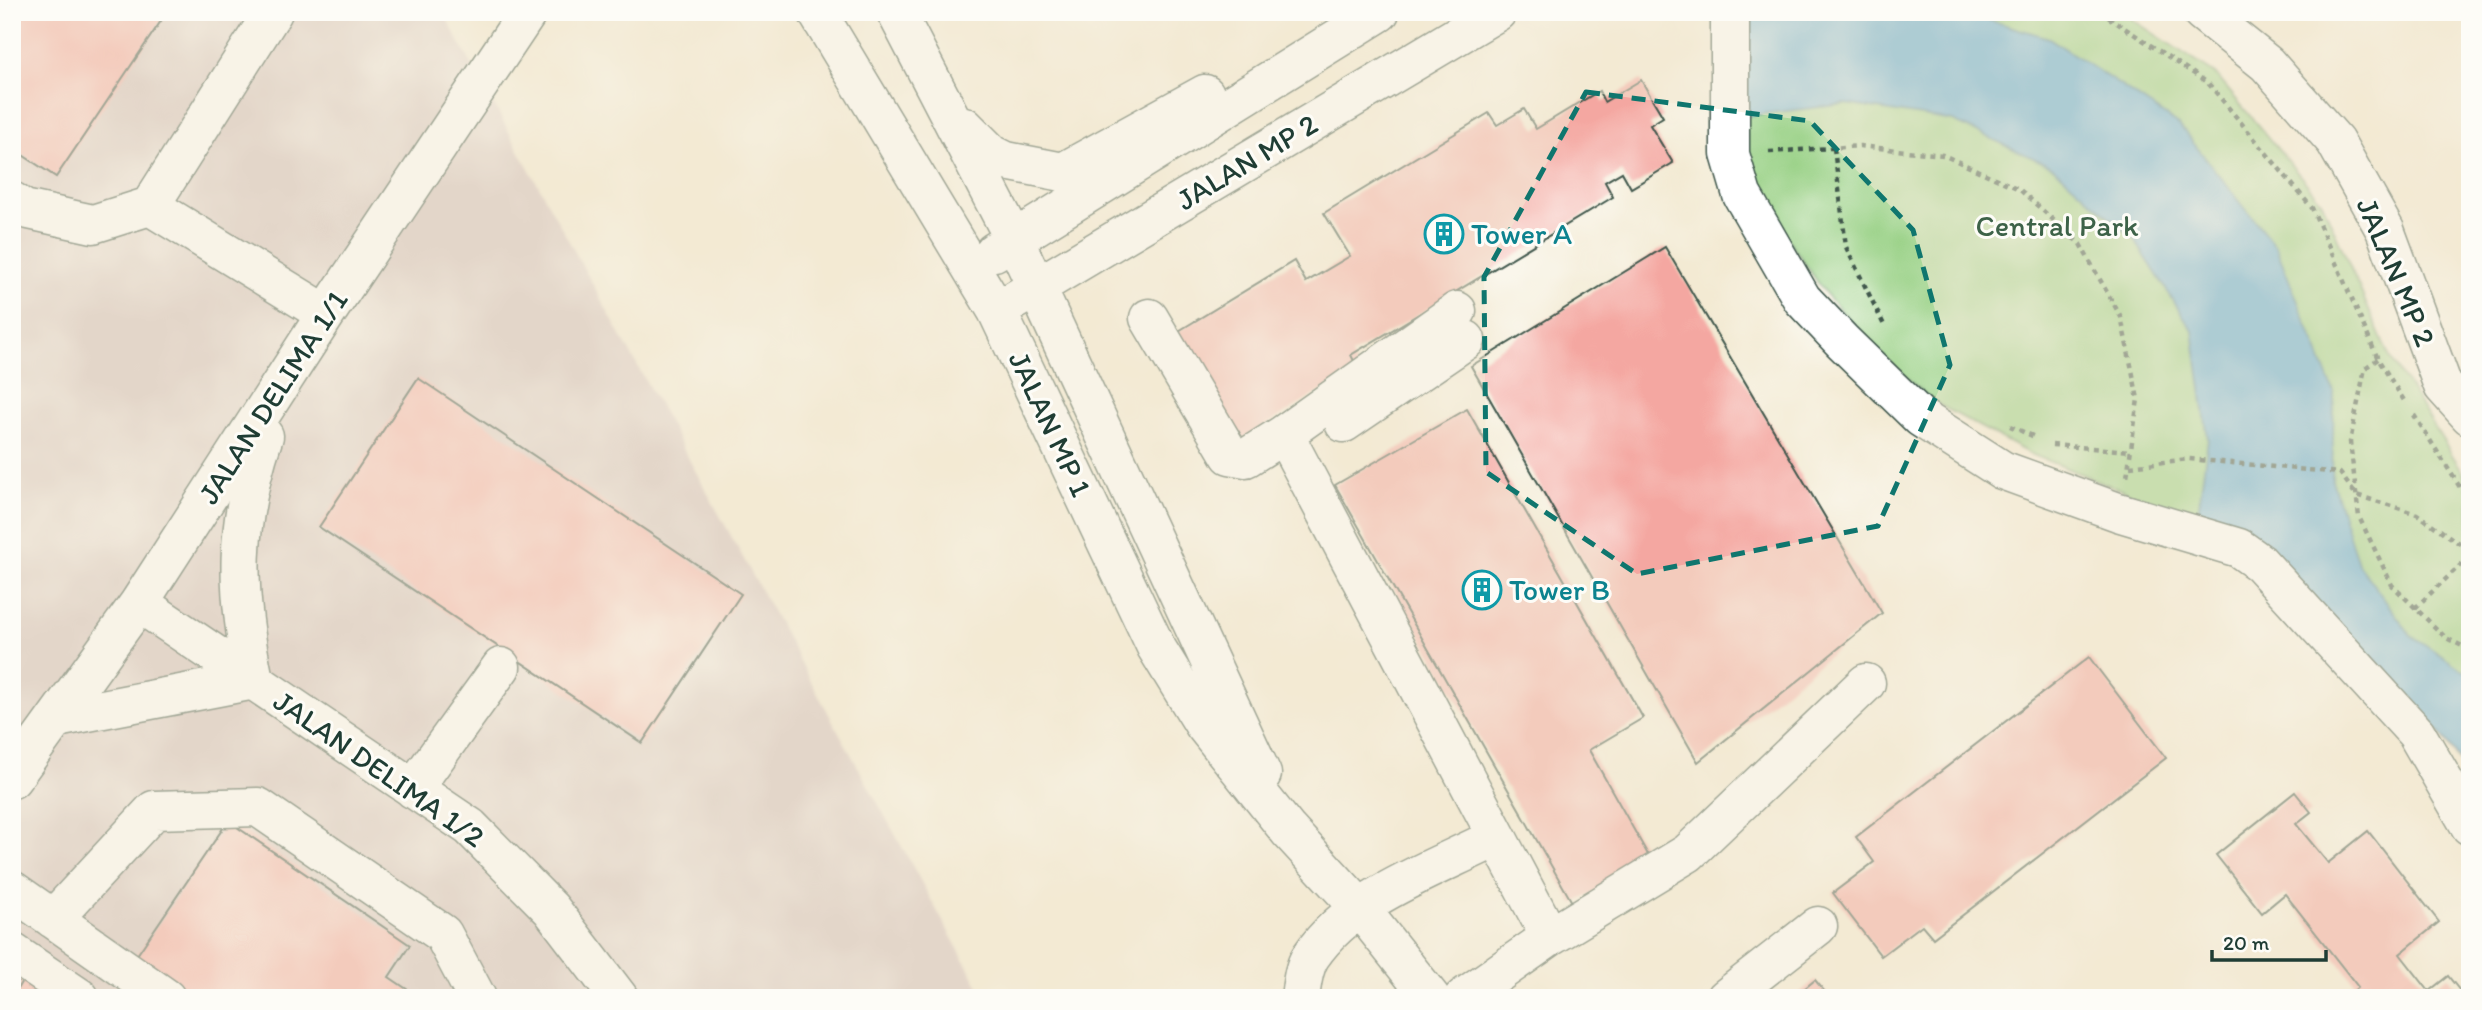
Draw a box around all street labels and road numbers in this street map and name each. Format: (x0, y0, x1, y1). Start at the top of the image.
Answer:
street label: JALAN MP 2 (1170, 105, 1324, 218)
street label: JALAN MP 2 (2349, 192, 2444, 352)
street label: JALAN DELIMA 1/1 (190, 283, 355, 511)
street label: JALAN MP 1 (1001, 345, 1100, 502)
street label: JALAN DELIMA 1/2 (267, 682, 492, 855)

